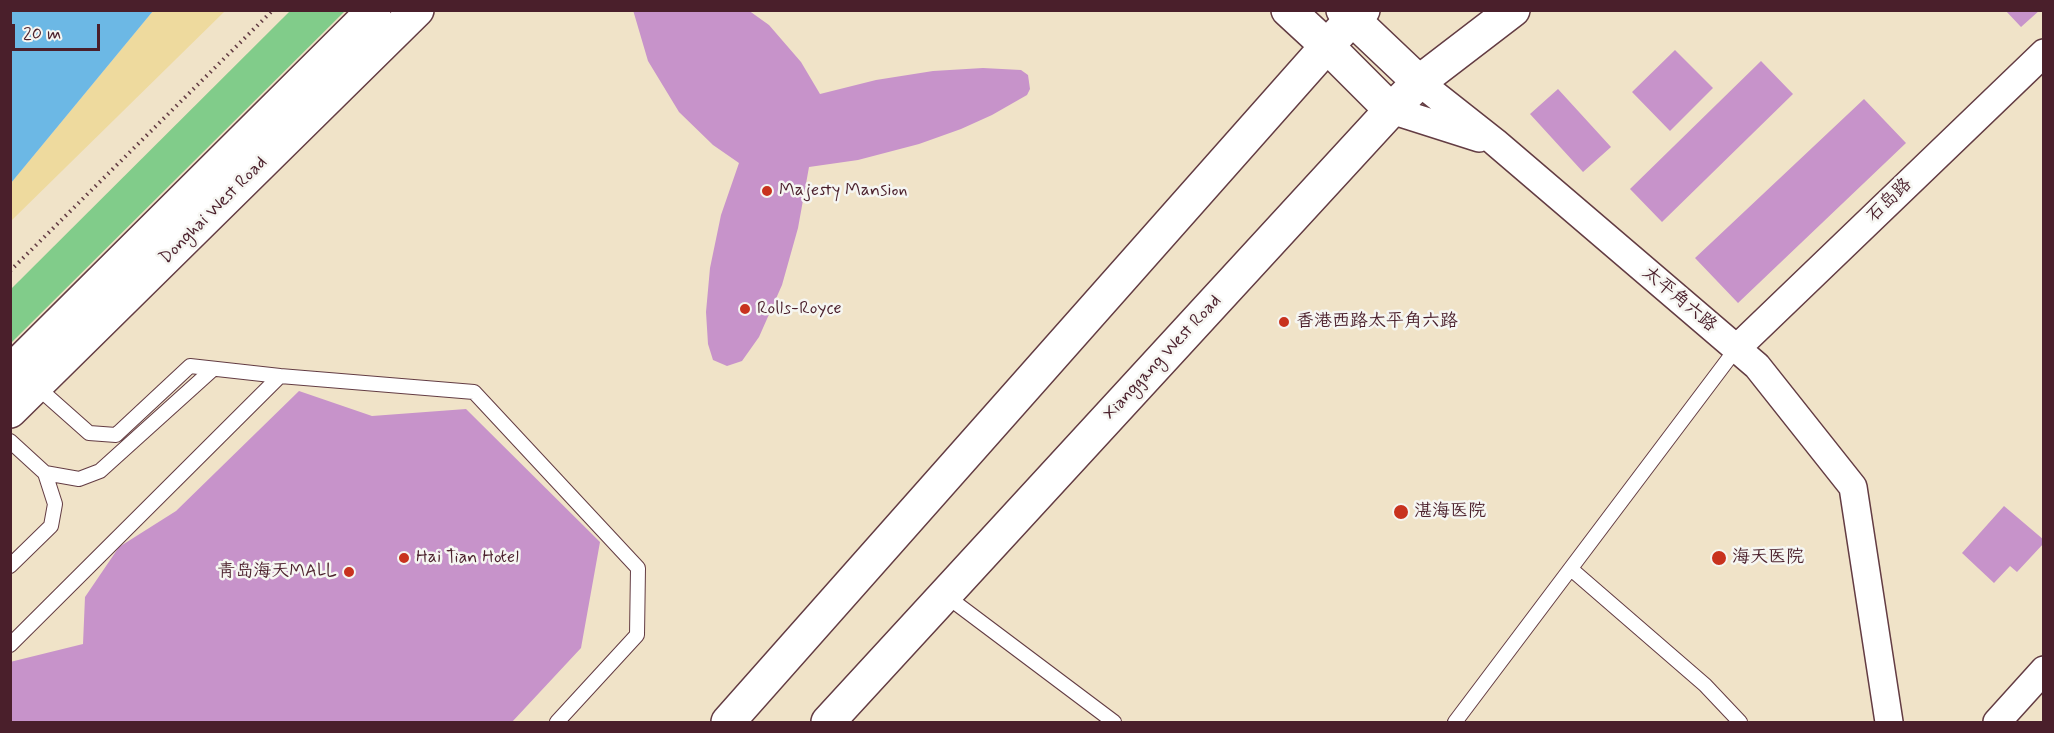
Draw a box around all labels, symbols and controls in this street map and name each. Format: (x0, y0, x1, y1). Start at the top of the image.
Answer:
scale bar (15, 12, 104, 50)
text: 20 m (23, 22, 61, 46)
street label: Donghai West Road (156, 153, 272, 269)
street label: 石岛路 (1863, 174, 1917, 228)
place label: Majesty Mansion (779, 180, 907, 202)
marker: Majesty Mansion (760, 184, 774, 198)
street label: 太平角六路 (1638, 263, 1720, 337)
street label: Xianggang West Road (1100, 291, 1226, 425)
place label: Rolls-Royce (757, 298, 842, 320)
marker: Rolls-Royce (738, 302, 752, 316)
place label: 香港西路太平角六路 (1296, 311, 1458, 333)
marker: 香港西路太平角六路 (1277, 315, 1291, 329)
place label: 湛海医院 (1414, 501, 1486, 523)
marker: 湛海医院 (1392, 503, 1410, 521)
place label: Hai Tian Hotel (416, 547, 519, 569)
place label: 海天医院 (1732, 547, 1804, 569)
marker: 海天医院 (1710, 549, 1728, 567)
marker: Hai Tian Hotel (397, 551, 411, 565)
place label: 青岛海天MALL (217, 561, 337, 583)
marker: 青岛海天MALL (342, 565, 356, 579)

